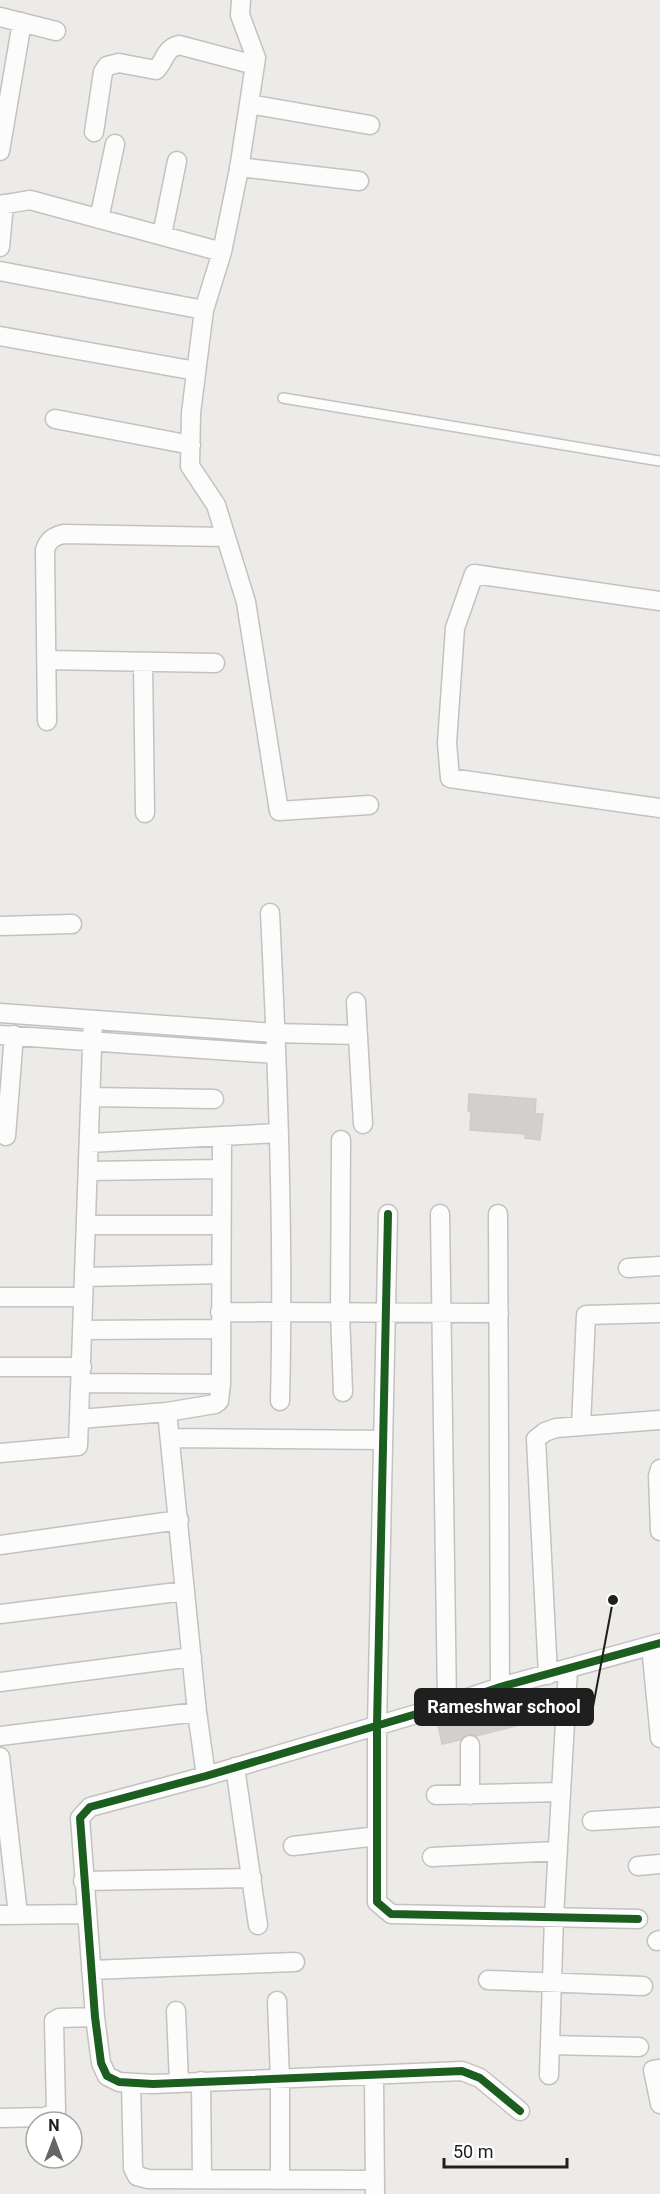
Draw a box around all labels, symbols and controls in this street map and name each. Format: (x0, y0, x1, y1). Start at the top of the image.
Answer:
callout: Rameshwar school (415, 1689, 593, 1725)
text: Rameshwar school (427, 1696, 581, 1717)
north arrow (24, 2110, 84, 2170)
text: N (48, 2116, 60, 2135)
scale bar (444, 2131, 567, 2169)
text: 50 m (453, 2141, 493, 2162)

